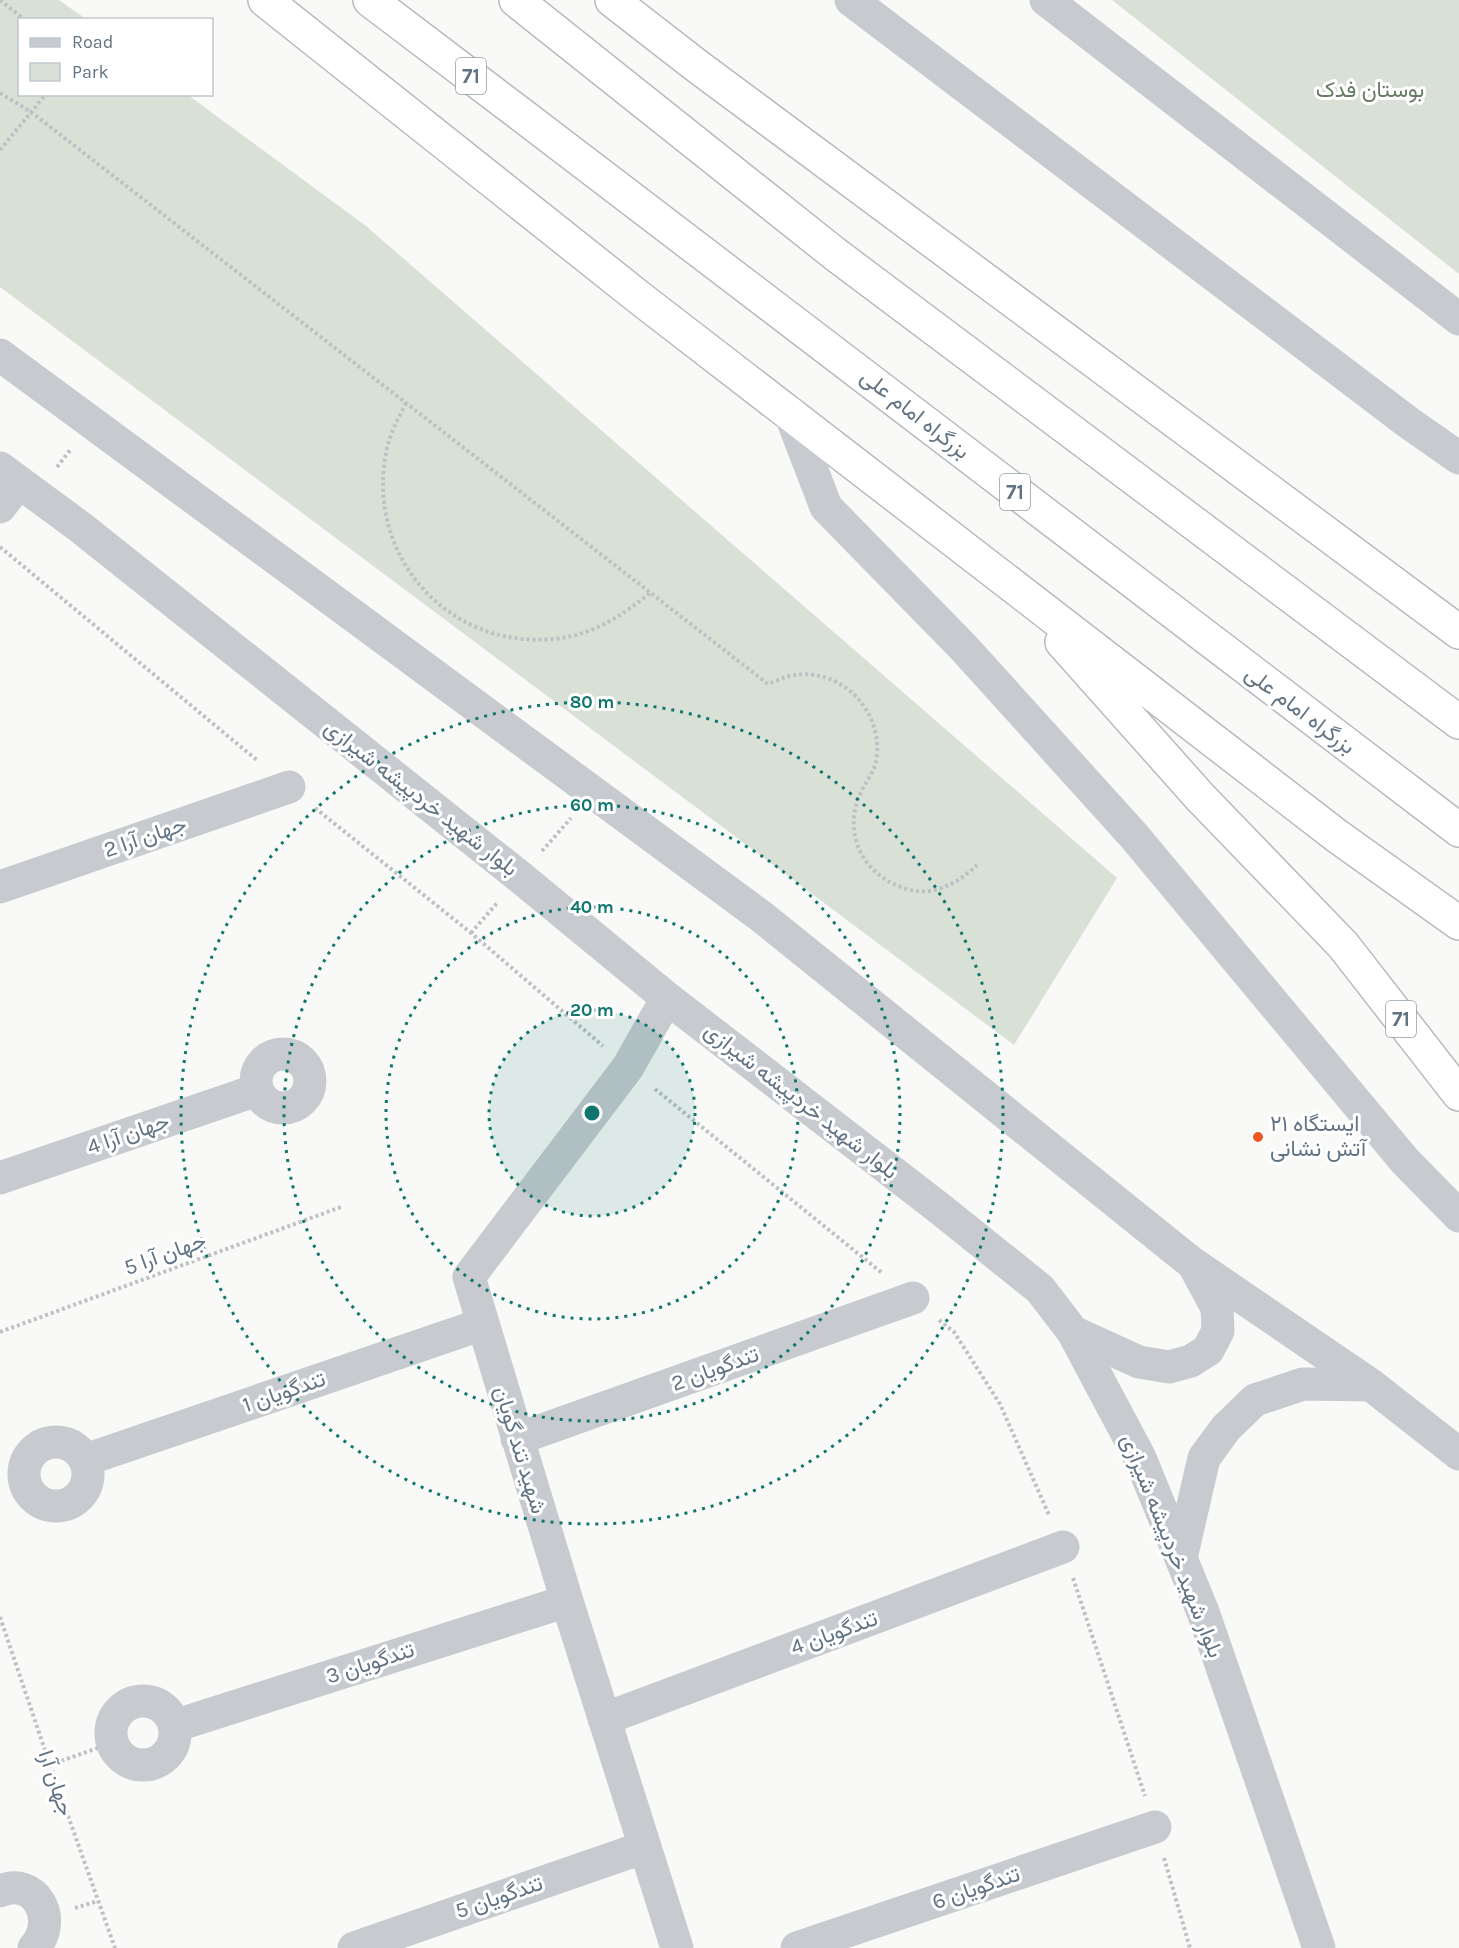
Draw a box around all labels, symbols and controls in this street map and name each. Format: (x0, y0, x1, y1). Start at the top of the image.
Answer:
legend (18, 18, 213, 96)
text: Road (72, 31, 113, 53)
road number: 71 (456, 58, 486, 94)
text: Park (72, 61, 109, 83)
park label: بوستان فدک (1316, 77, 1424, 103)
street label: بزرگراه امام علی (855, 363, 975, 465)
road number: 71 (1000, 474, 1030, 510)
street label: بزرگراه امام علی (1239, 660, 1360, 761)
text: 80 m (570, 691, 614, 713)
street label: بلوار شهید خردپیشه شیرازی (318, 714, 523, 882)
text: 60 m (570, 794, 614, 816)
street label: جهان آرا 2 (100, 811, 190, 863)
text: 40 m (570, 896, 614, 918)
text: 20 m (570, 999, 614, 1021)
road number: 71 (1386, 1001, 1416, 1037)
street label: بلوار شهید خردپیشه شیرازی (698, 1017, 903, 1185)
centre of rings (582, 1103, 602, 1123)
street label: جهان آرا 4 (83, 1108, 173, 1160)
place label: ایستگاه ۲۱ آتش نشانی (1270, 1111, 1368, 1162)
marker: ایستگاه ۲۱ آتش نشانی (1251, 1130, 1265, 1144)
street label: جهان آرا 5 (120, 1227, 210, 1281)
street label: تندگویان 2 (668, 1341, 762, 1397)
street label: تندگویان 1 (239, 1366, 329, 1418)
street label: شهید تند گویان (488, 1383, 552, 1517)
street label: بلوار شهید خردپیشه شیرازی (1114, 1431, 1229, 1662)
street label: تندگویان 4 (787, 1605, 881, 1661)
street label: تندگویان 3 (323, 1637, 417, 1689)
street label: جهان آرا (33, 1747, 79, 1819)
street label: تندگویان 6 (929, 1861, 1023, 1915)
street label: تندگویان 5 (452, 1870, 546, 1924)

